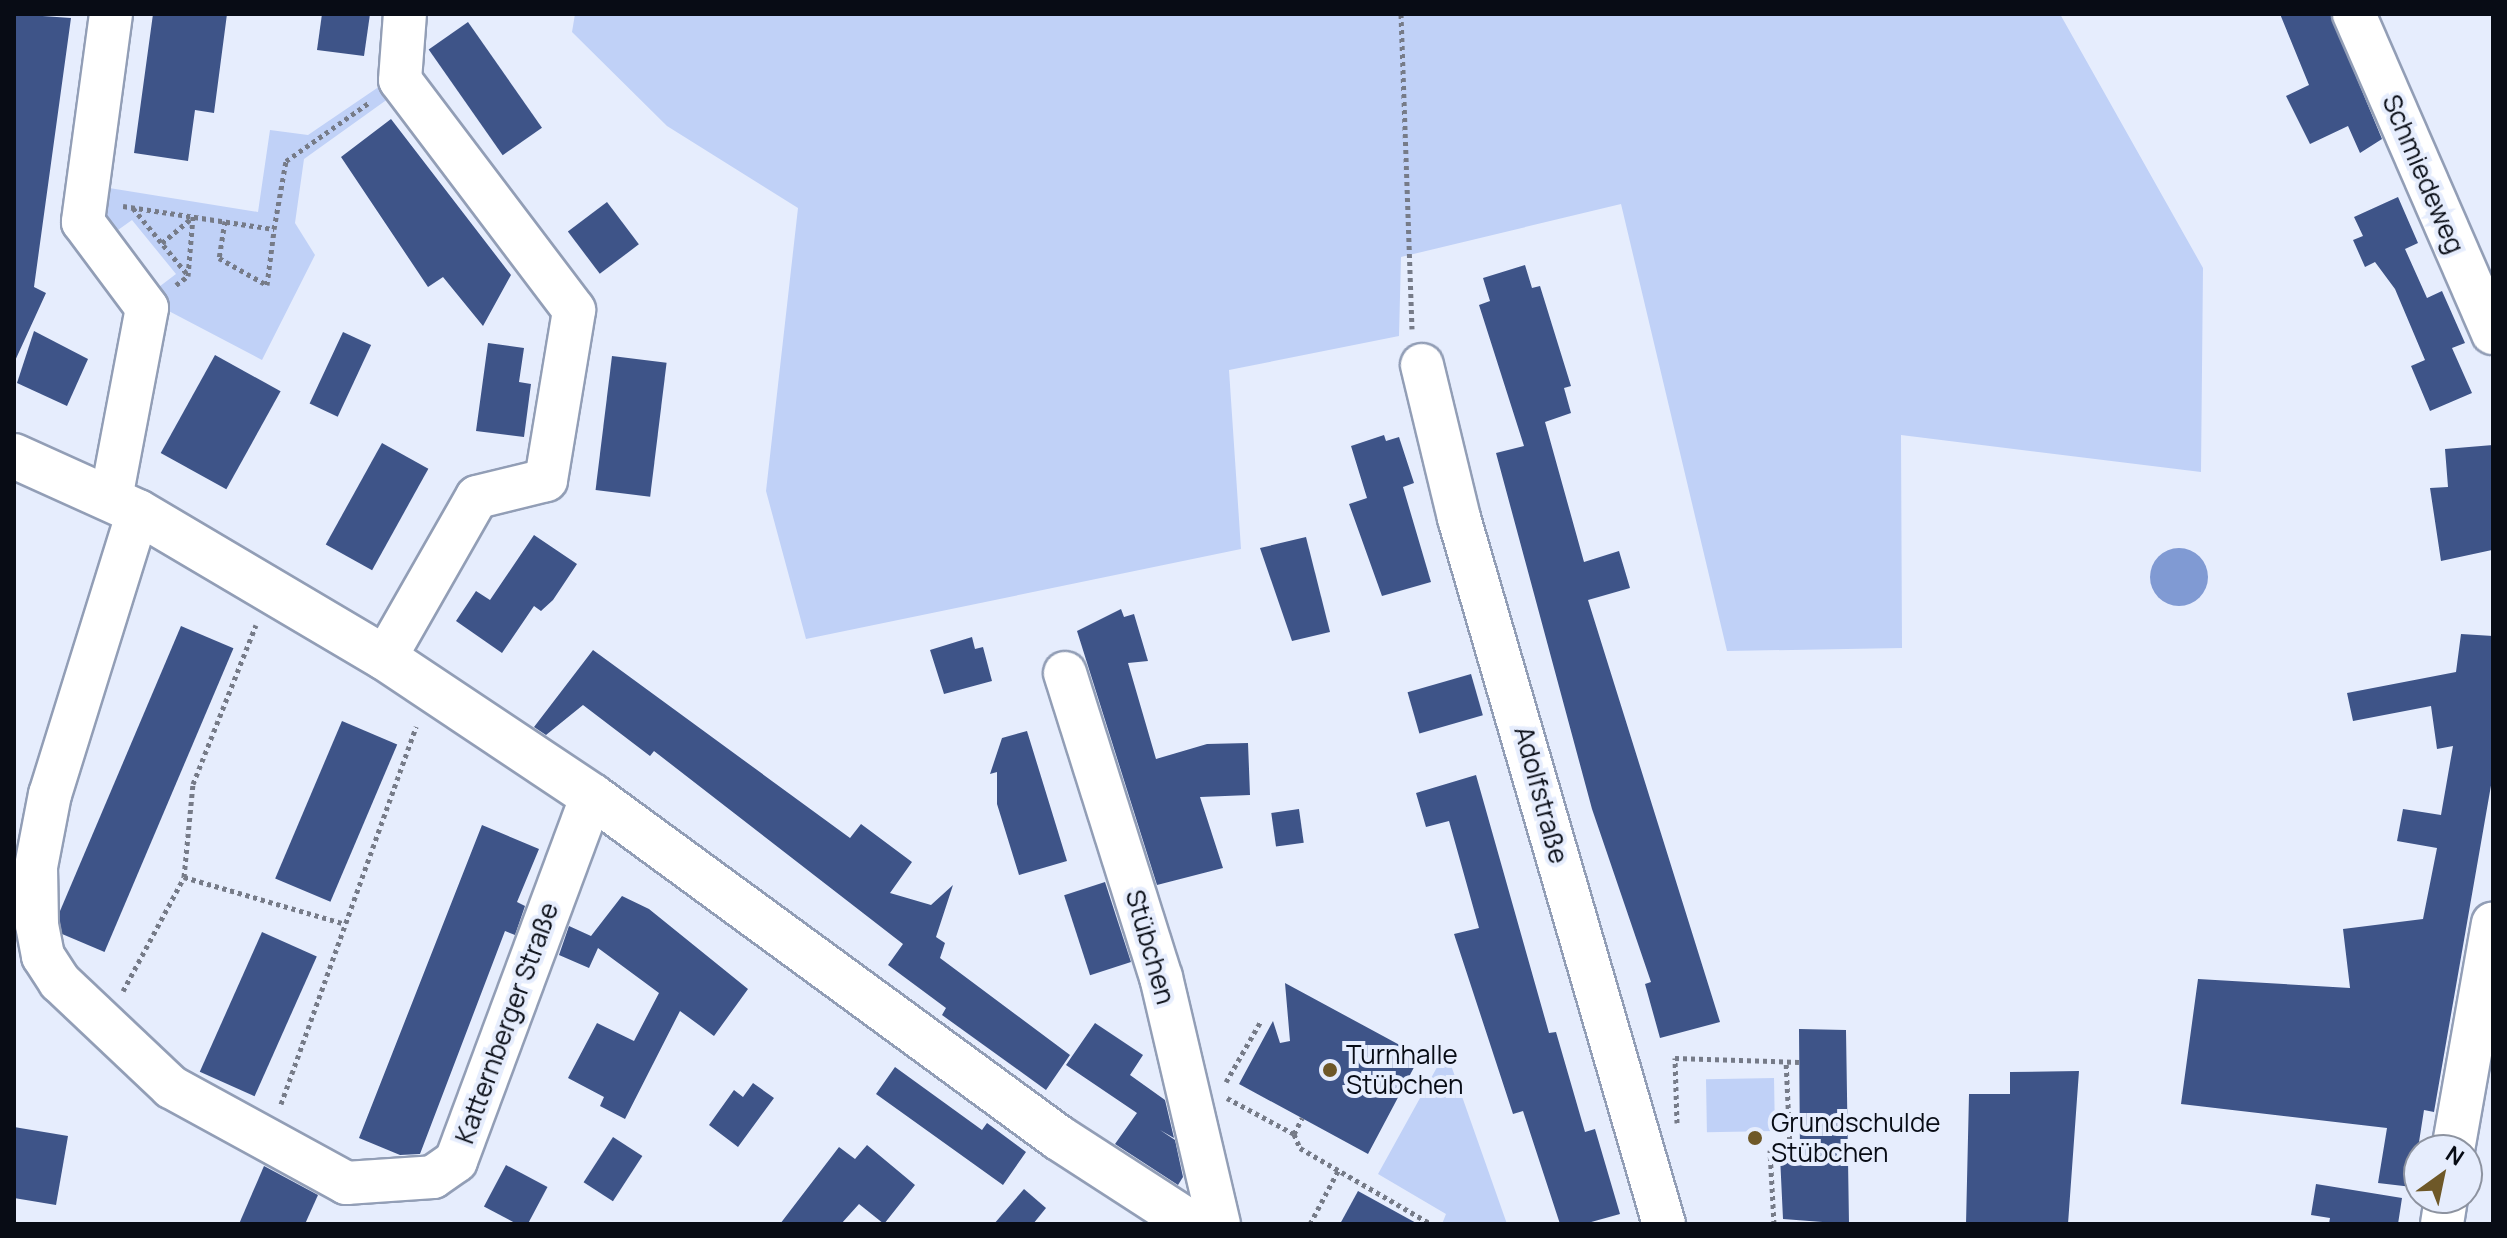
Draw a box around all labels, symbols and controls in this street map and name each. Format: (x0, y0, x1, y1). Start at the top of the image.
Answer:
street label: Schmiedeweg (2376, 90, 2470, 258)
street label: Adolfstraße (1508, 723, 1574, 867)
street label: Stübchen (1119, 886, 1181, 1008)
street label: Katternberger Straße (449, 898, 565, 1148)
place label: Turnhalle Stübchen (1346, 1039, 1463, 1100)
marker: Turnhalle Stübchen (1321, 1061, 1339, 1079)
place label: Grundschulde Stübchen (1771, 1107, 1941, 1168)
marker: Grundschulde Stübchen (1746, 1129, 1764, 1147)
north arrow (2403, 1134, 2483, 1214)
text: N (2440, 1139, 2470, 1172)

